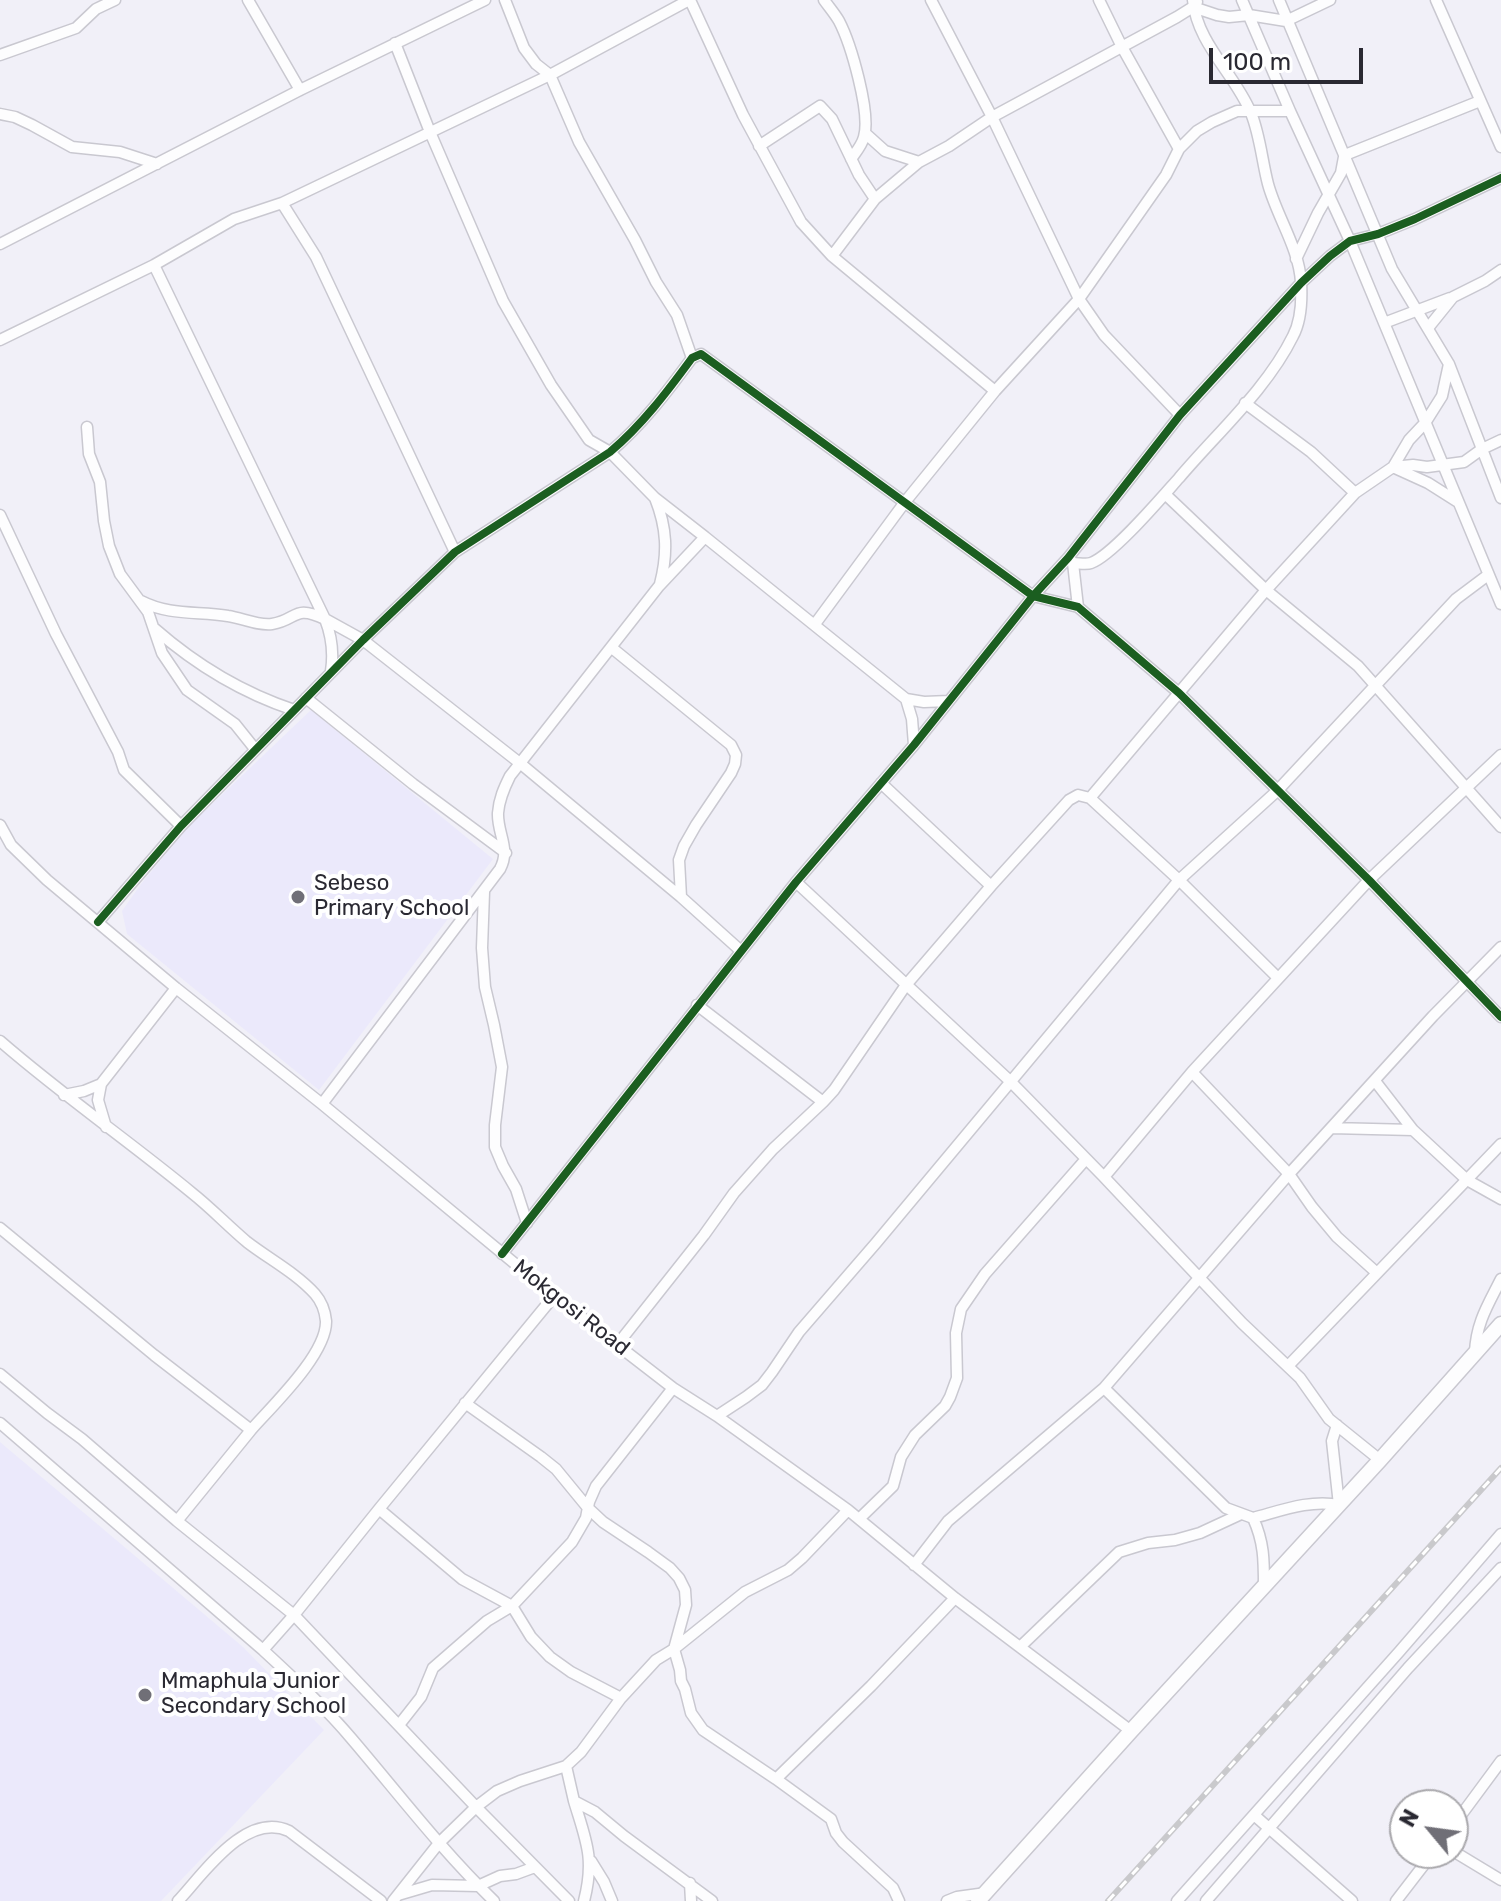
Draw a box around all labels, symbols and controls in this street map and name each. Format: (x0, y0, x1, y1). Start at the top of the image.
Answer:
scale bar (1213, 32, 1367, 82)
text: 100 m (1223, 48, 1291, 76)
place label: Sebeso Primary School (314, 871, 469, 922)
marker: Sebeso Primary School (289, 888, 307, 906)
street label: Mokgosi Road (507, 1254, 635, 1362)
place label: Mmaphula Junior Secondary School (161, 1669, 346, 1720)
marker: Mmaphula Junior Secondary School (136, 1686, 154, 1704)
north arrow (1389, 1789, 1469, 1869)
text: N (1394, 1805, 1425, 1832)

